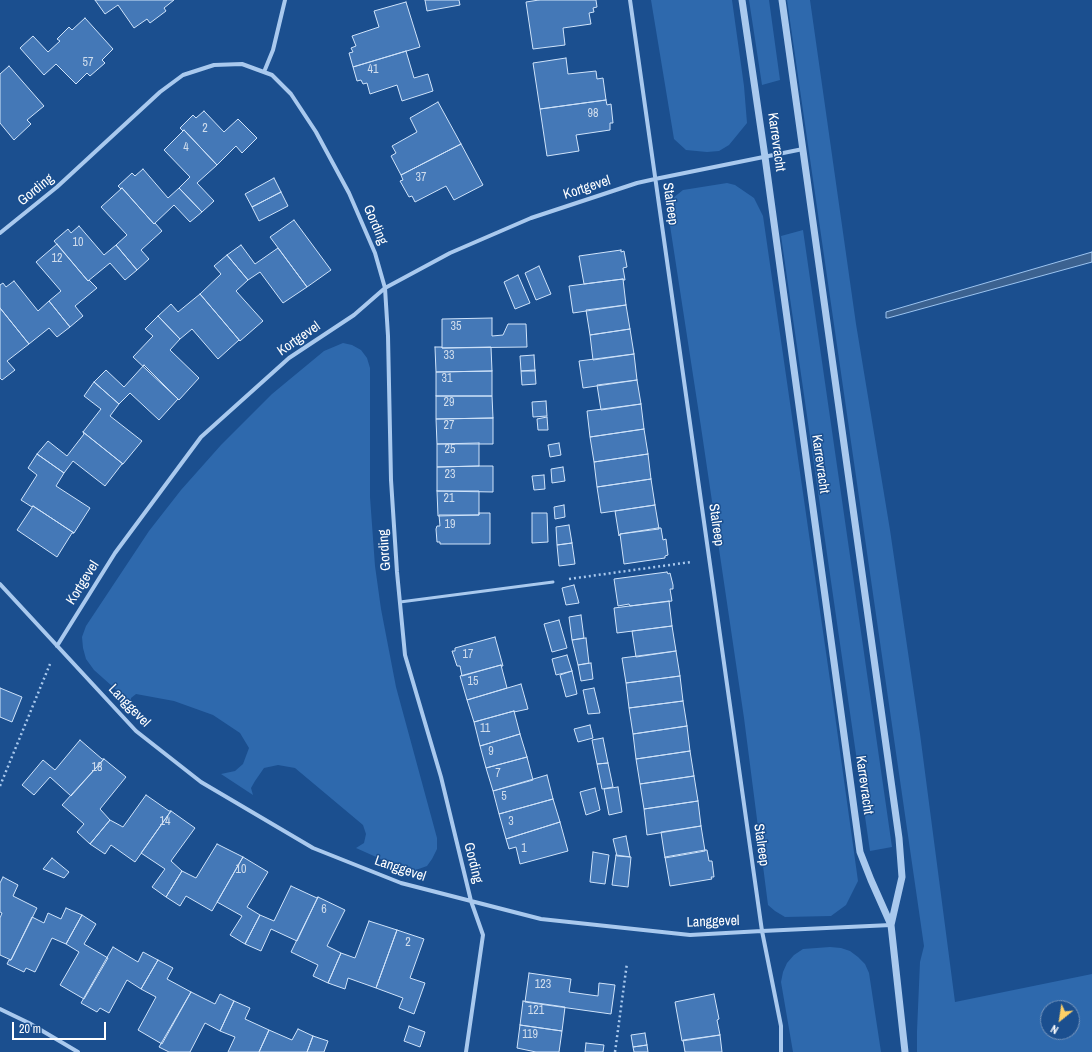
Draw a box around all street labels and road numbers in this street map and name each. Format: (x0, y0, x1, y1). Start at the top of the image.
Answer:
street label: Karrevracht (764, 111, 788, 173)
street label: Gording (15, 170, 57, 210)
street label: Kortgevel (561, 173, 613, 203)
street label: Stalreep (659, 182, 681, 226)
street label: Gording (359, 203, 391, 247)
street label: Kortgevel (274, 318, 324, 360)
street label: Karrevracht (808, 433, 832, 495)
street label: Stalreep (705, 503, 727, 547)
street label: Gording (375, 529, 395, 571)
street label: Kortgevel (63, 558, 103, 608)
street label: Langgevel (105, 681, 153, 731)
street label: Karrevracht (852, 754, 876, 816)
street label: Stalreep (750, 823, 772, 867)
street label: Gording (460, 841, 486, 885)
street label: Langgevel (372, 852, 428, 886)
street label: Langgevel (686, 913, 740, 931)

